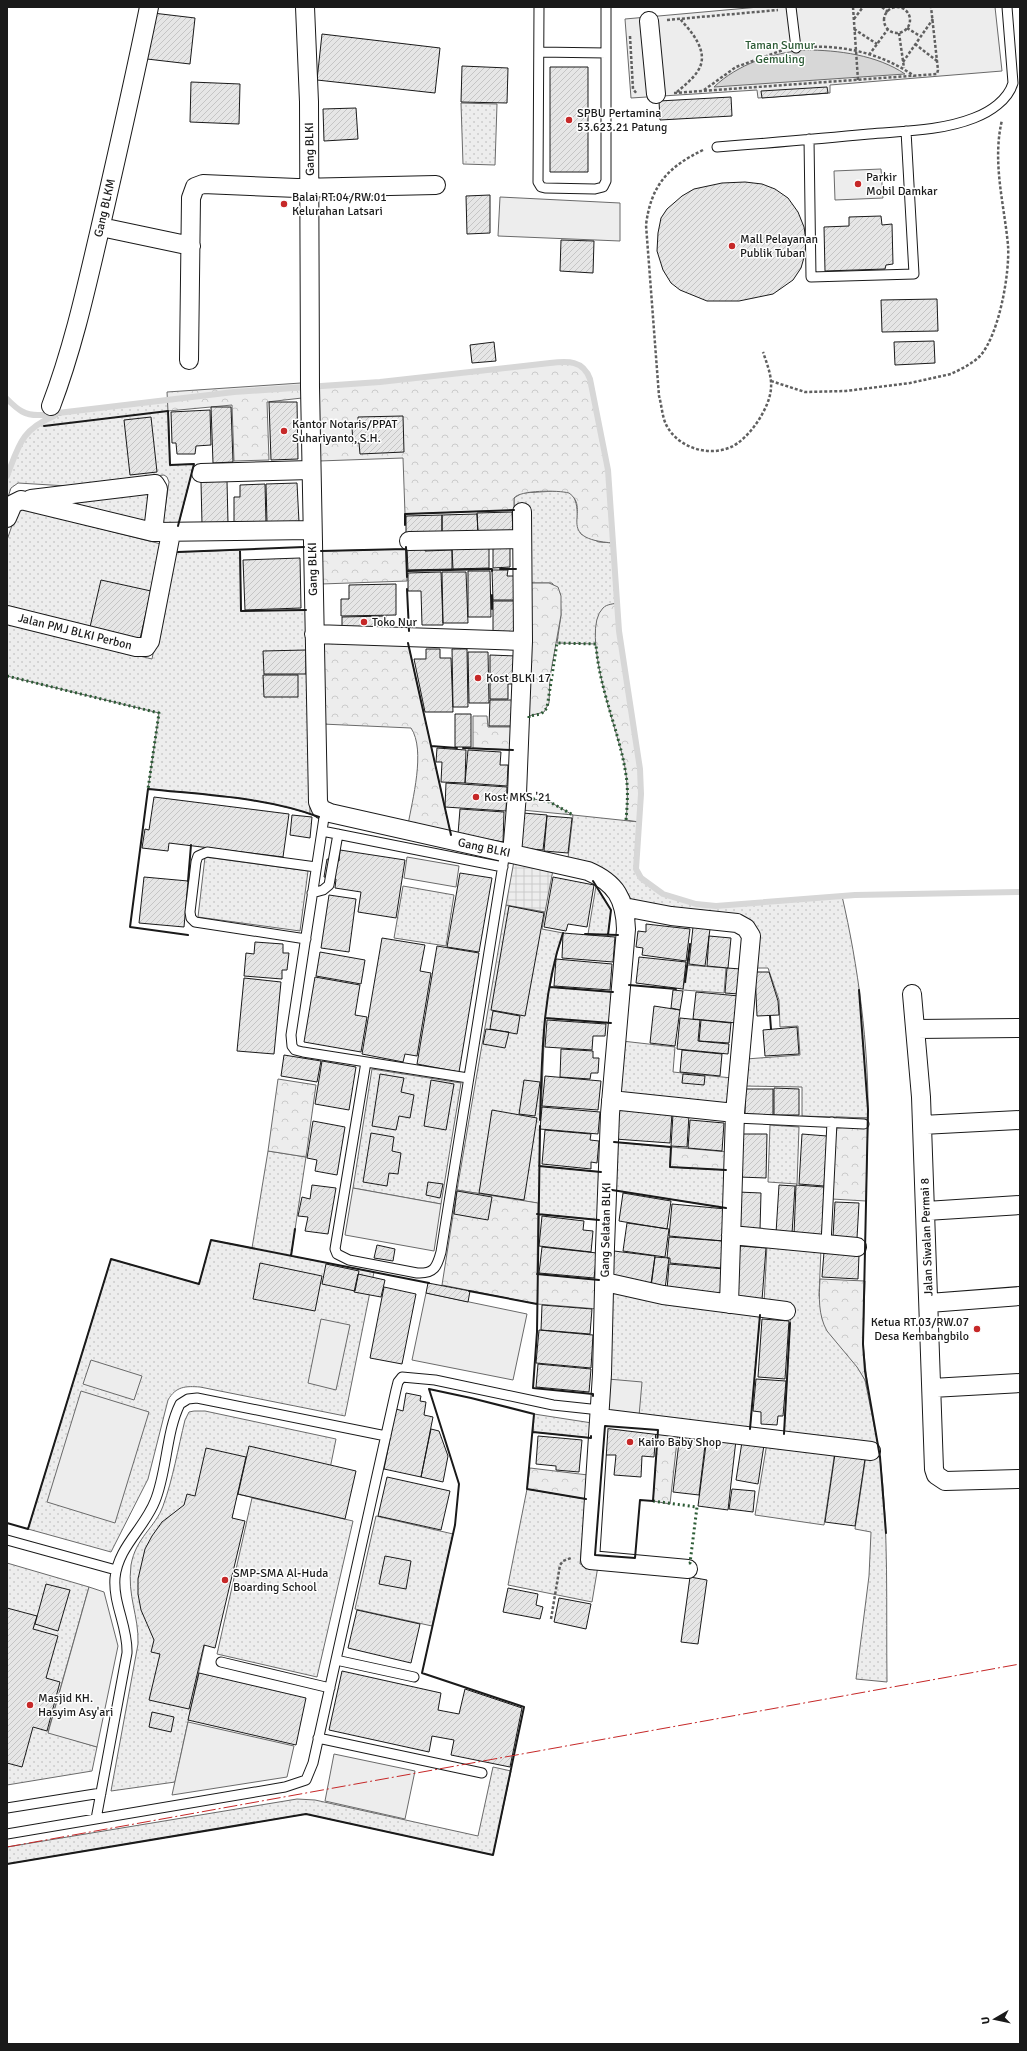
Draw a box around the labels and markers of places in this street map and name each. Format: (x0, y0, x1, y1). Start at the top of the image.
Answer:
place label: SPBU Pertamina 53.623.21 Patung (577, 106, 667, 135)
marker: SPBU Pertamina 53.623.21 Patung (564, 115, 574, 125)
place label: Parkir Mobil Damkar (866, 170, 938, 199)
marker: Parkir Mobil Damkar (853, 179, 863, 189)
place label: Balai RT.04/RW.01 Kelurahan Latsari (292, 190, 387, 219)
marker: Balai RT.04/RW.01 Kelurahan Latsari (279, 199, 289, 209)
place label: Mall Pelayanan Publik Tuban (740, 232, 818, 261)
marker: Mall Pelayanan Publik Tuban (727, 241, 737, 251)
place label: Kantor Notaris/PPAT Suhariyanto, S.H. (292, 417, 397, 446)
marker: Kantor Notaris/PPAT Suhariyanto, S.H. (279, 426, 289, 436)
place label: Toko Nur (372, 615, 418, 630)
marker: Toko Nur (359, 617, 369, 627)
place label: Kost BLKI 17 (486, 671, 551, 686)
marker: Kost BLKI 17 (473, 673, 483, 683)
place label: Kost MKS '21 (484, 790, 551, 805)
marker: Kost MKS '21 (471, 792, 481, 802)
place label: Ketua RT.03/RW.07 Desa Kembangbilo (871, 1315, 969, 1344)
marker: Ketua RT.03/RW.07 Desa Kembangbilo (972, 1324, 982, 1334)
place label: Kairo Baby Shop (638, 1435, 721, 1450)
marker: Kairo Baby Shop (625, 1437, 635, 1447)
place label: SMP-SMA Al-Huda Boarding School (233, 1566, 328, 1595)
marker: SMP-SMA Al-Huda Boarding School (220, 1575, 230, 1585)
place label: Masjid KH. Hasyim Asy'ari (38, 1691, 113, 1720)
marker: Masjid KH. Hasyim Asy'ari (25, 1700, 35, 1710)

